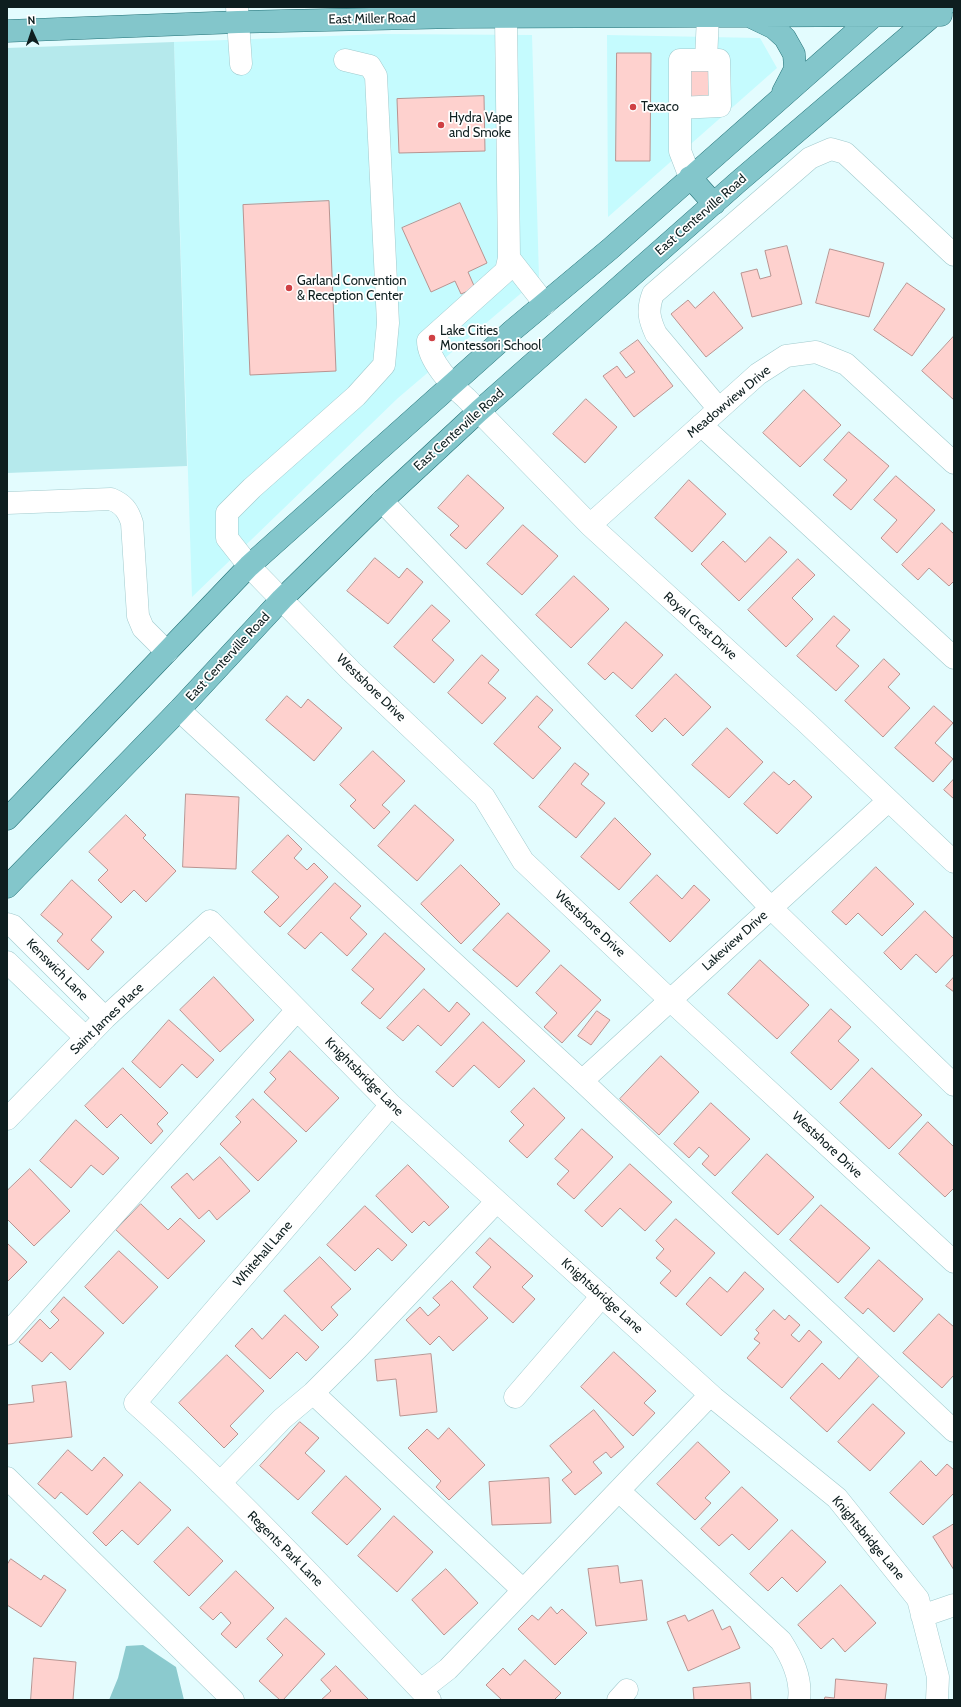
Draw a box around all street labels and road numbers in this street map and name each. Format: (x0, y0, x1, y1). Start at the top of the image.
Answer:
street label: East Miller Road (328, 10, 416, 28)
street label: East Centerville Road (652, 171, 750, 259)
street label: Meadowview Drive (684, 362, 774, 442)
street label: East Centerville Road (411, 385, 507, 475)
street label: Royal Crest Drive (660, 589, 740, 663)
street label: East Centerville Road (183, 609, 273, 705)
street label: Westshore Drive (333, 651, 409, 725)
street label: Westshore Drive (552, 887, 628, 961)
street label: Lakeview Drive (699, 908, 771, 974)
street label: Kenswich Lane (23, 936, 91, 1004)
street label: Saint James Place (67, 980, 147, 1058)
street label: Knightsbridge Lane (322, 1035, 406, 1119)
street label: Westshore Drive (789, 1108, 865, 1182)
street label: Whitehall Lane (230, 1218, 296, 1290)
street label: Knightsbridge Lane (558, 1255, 646, 1337)
street label: Knightsbridge Lane (828, 1493, 908, 1583)
street label: Regents Park Lane (244, 1508, 326, 1590)

